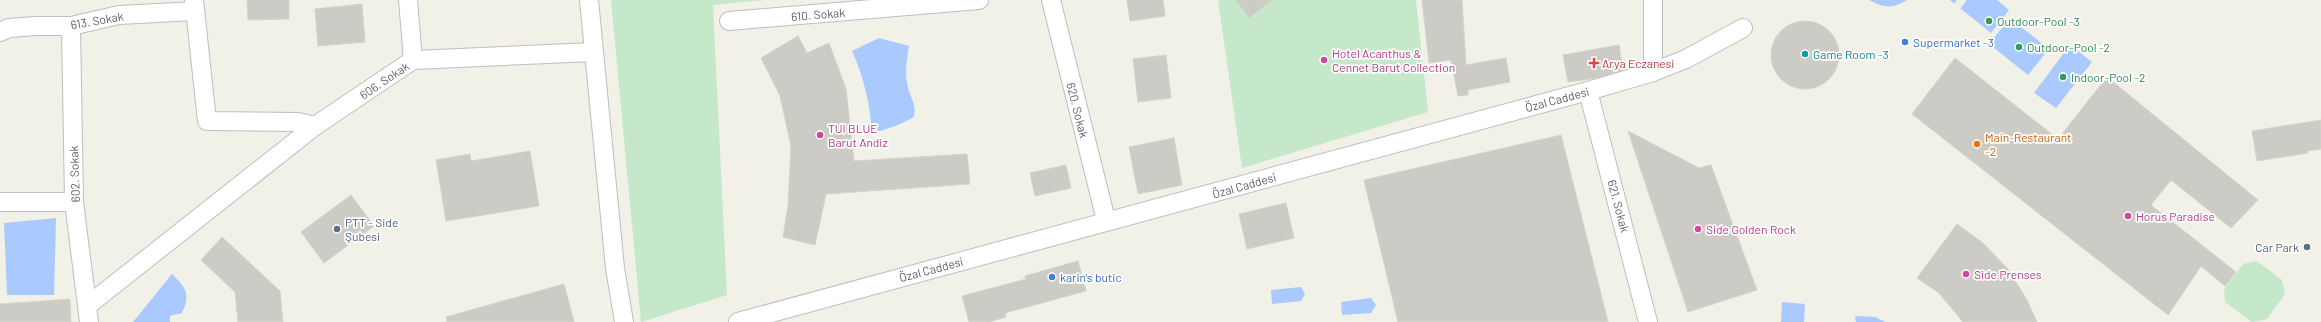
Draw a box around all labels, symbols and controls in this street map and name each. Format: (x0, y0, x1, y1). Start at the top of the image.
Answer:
street label: 610. Sokak (790, 5, 846, 23)
street label: 613. Sokak (69, 8, 125, 32)
place label: Outdoor-Pool -3 (1997, 14, 2080, 28)
marker: Outdoor-Pool -3 (1984, 16, 1994, 26)
place label: Supermarket -3 (1913, 35, 1994, 49)
marker: Supermarket -3 (1900, 37, 1910, 47)
place label: Outdoor-Pool -2 (2027, 40, 2110, 54)
marker: Outdoor-Pool -2 (2014, 42, 2024, 52)
place label: Hotel Acanthus & Cennet Barut Collection (1332, 46, 1455, 74)
place label: Game Room -3 (1813, 47, 1889, 61)
marker: Game Room -3 (1800, 49, 1810, 59)
marker: Hotel Acanthus & Cennet Barut Collection (1319, 55, 1329, 65)
place label: Arya Eczanesi (1602, 56, 1674, 70)
street label: 606. Sokak (357, 58, 411, 102)
marker: Arya Eczanesi (1589, 58, 1599, 68)
place label: Indoor-Pool -2 (2071, 70, 2145, 84)
marker: Indoor-Pool -2 (2058, 72, 2068, 82)
street label: 620. Sokak (1064, 81, 1092, 139)
street label: Özal Caddesi (1523, 84, 1591, 114)
place label: TUI BLUE Barut Andiz (828, 121, 888, 149)
marker: TUI BLUE Barut Andiz (815, 130, 825, 140)
place label: Main-Restaurant -2 (1985, 130, 2072, 158)
marker: Main-Restaurant -2 (1972, 139, 1982, 149)
street label: 602. Sokak (66, 145, 82, 203)
street label: Özal Caddesi (1211, 169, 1277, 201)
street label: 621. Sokak (1605, 178, 1633, 234)
place label: Horus Paradise (2136, 209, 2215, 223)
marker: Horus Paradise (2123, 211, 2133, 221)
place label: PTT - Side Şubesi (345, 215, 398, 243)
place label: Side Golden Rock (1706, 222, 1796, 236)
marker: PTT - Side Şubesi (332, 224, 342, 234)
marker: Side Golden Rock (1693, 224, 1703, 234)
place label: Car Park (2255, 240, 2299, 254)
marker: Car Park (2302, 242, 2312, 252)
street label: Özal Caddesi (897, 254, 965, 284)
place label: Side Prenses (1974, 267, 2042, 281)
marker: Side Prenses (1961, 269, 1971, 279)
place label: karin's butic (1060, 270, 1122, 284)
marker: karin's butic (1047, 272, 1057, 282)

